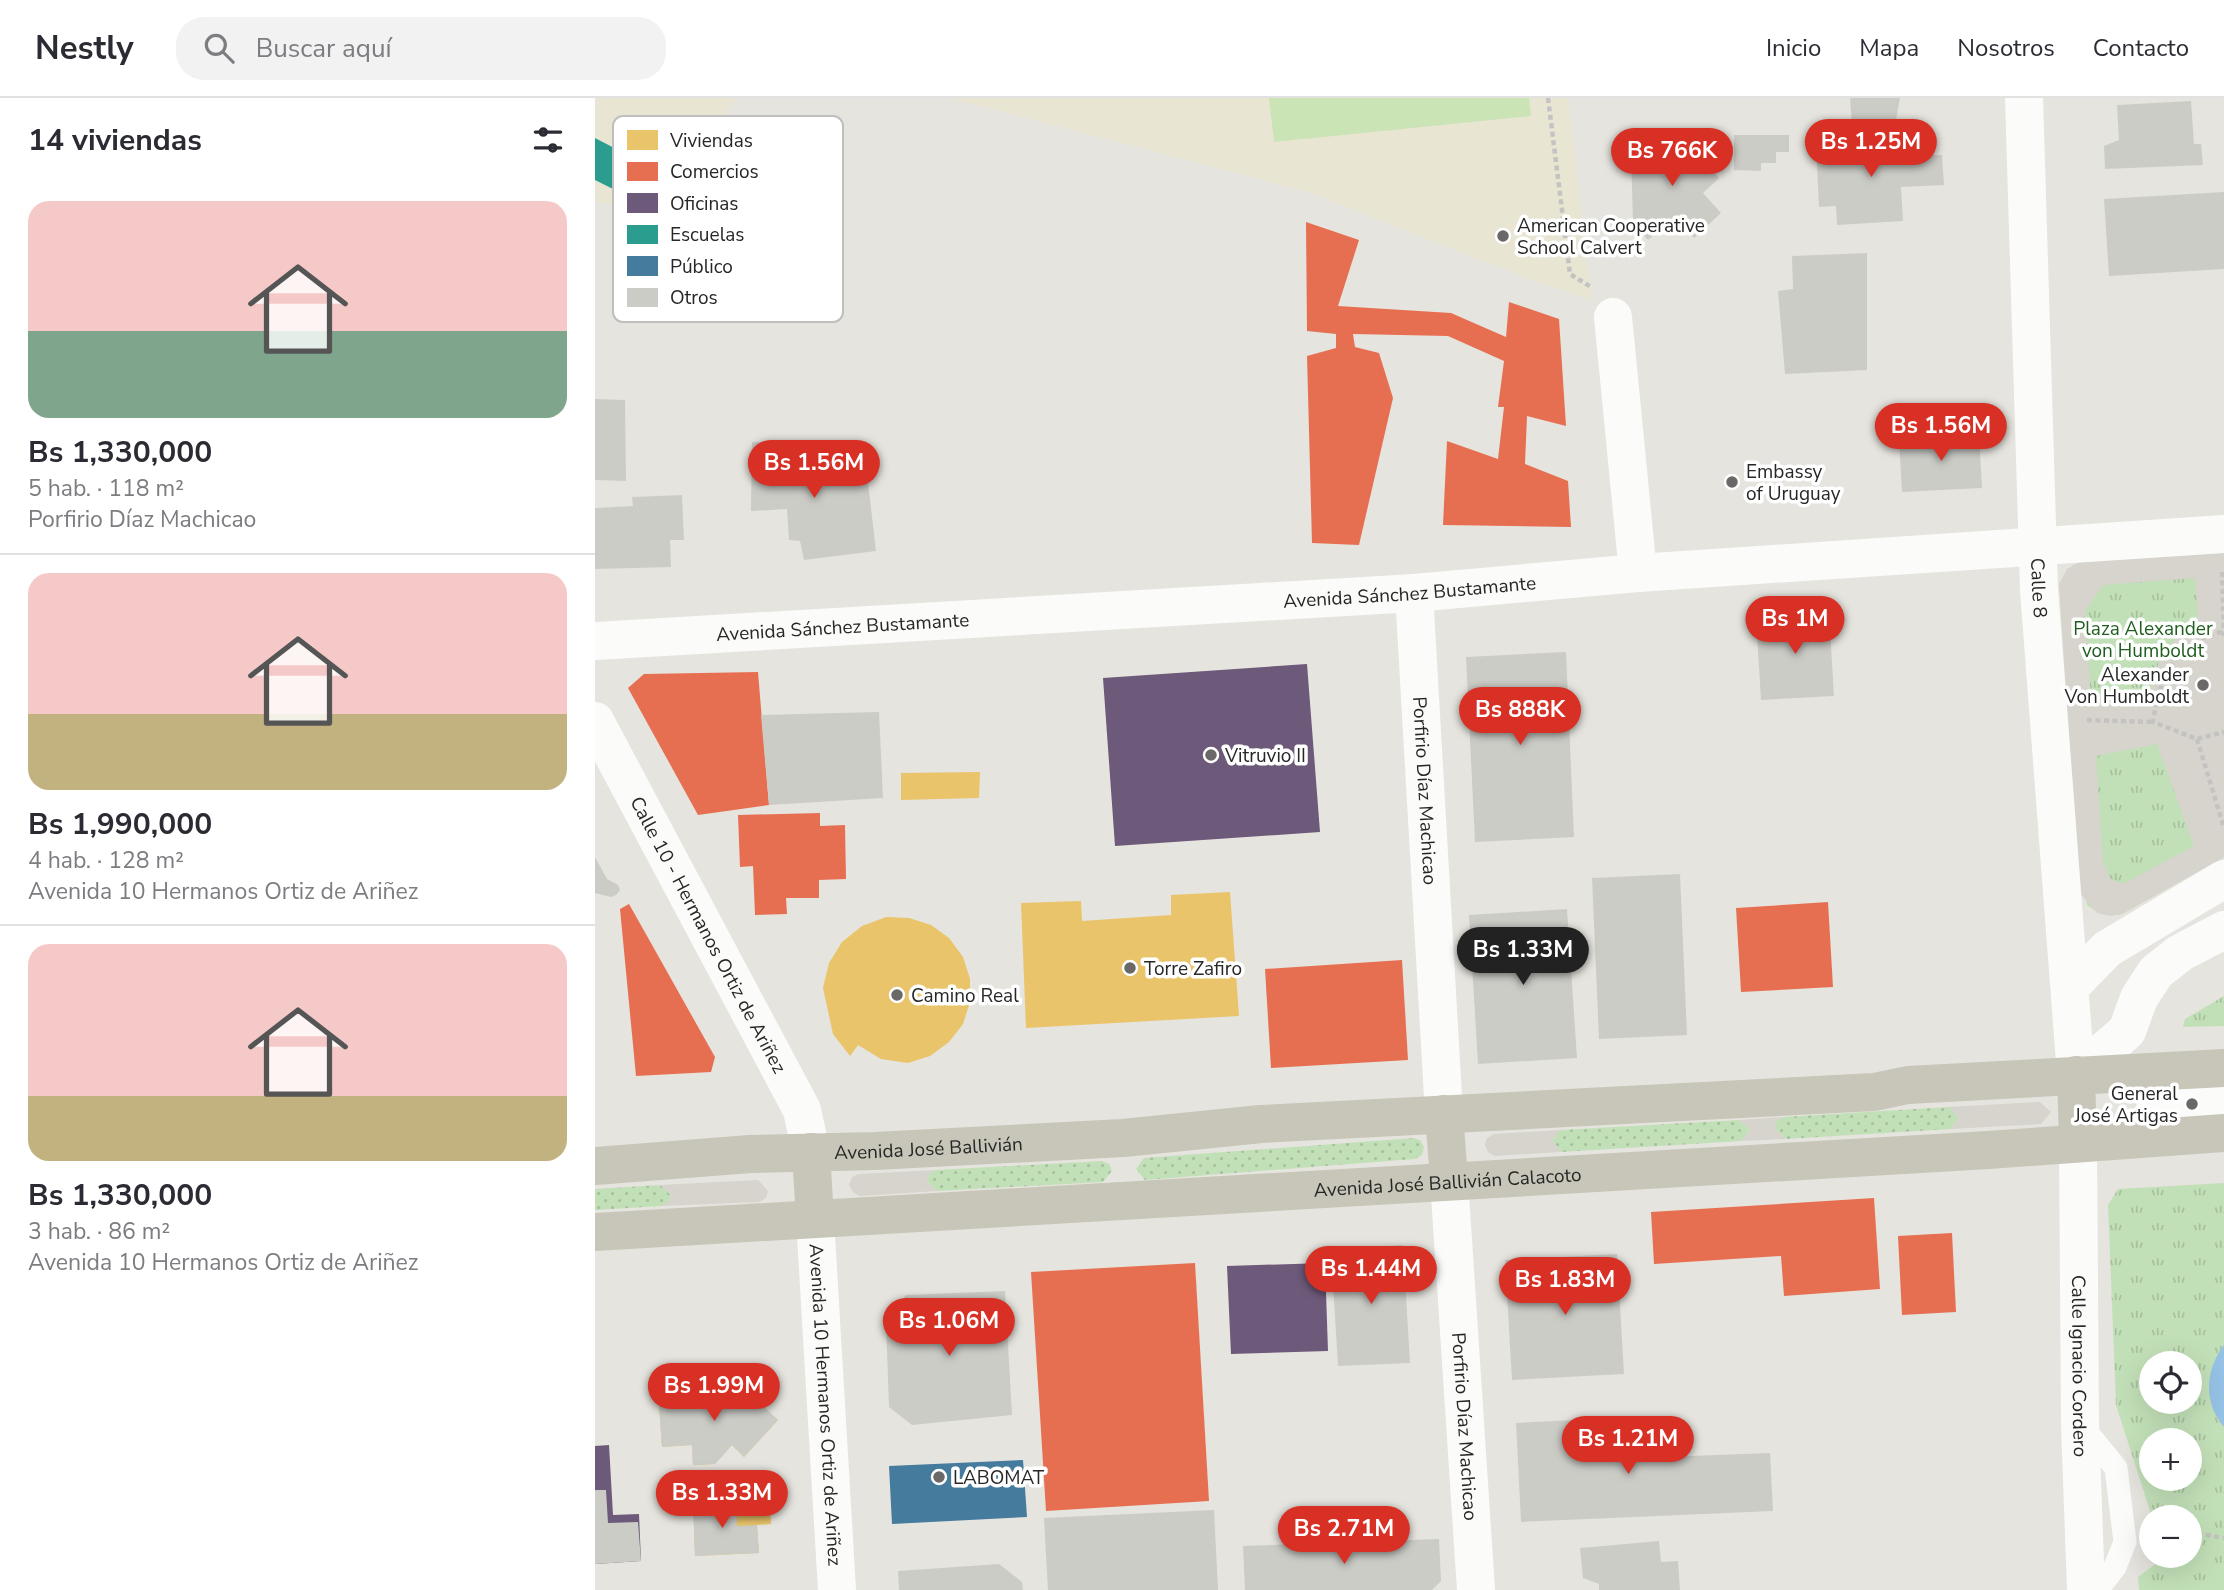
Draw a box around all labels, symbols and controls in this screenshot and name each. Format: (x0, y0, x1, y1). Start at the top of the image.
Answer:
search box (176, 17, 666, 80)
text: Nestly (35, 26, 134, 71)
icon: search (200, 29, 238, 67)
text: Buscar aquí (256, 31, 392, 66)
text: Inicio (1766, 32, 1821, 64)
text: Mapa (1859, 32, 1919, 64)
text: Nosotros (1957, 32, 2055, 64)
text: Contacto (2093, 32, 2189, 64)
legend (613, 116, 843, 322)
text: 14 viviendas (28, 120, 202, 161)
pin: Bs 1.25M (1799, 120, 1943, 179)
icon: filters (529, 121, 567, 159)
text: Bs 1.25M (1821, 126, 1921, 157)
text: Viviendas (669, 128, 753, 154)
pin: Bs 766K (1607, 129, 1737, 188)
text: Bs 766K (1627, 135, 1717, 166)
text: Comercios (670, 159, 759, 185)
text: Oficinas (670, 191, 738, 217)
place label: American Cooperative School Calvert (1517, 213, 1705, 261)
text: Escuelas (670, 222, 744, 248)
marker: American Cooperative School Calvert (1495, 228, 1511, 244)
icon: home (235, 246, 361, 372)
text: Público (670, 254, 733, 280)
text: Otros (670, 285, 718, 311)
pin: Bs 1.56M (1869, 404, 2013, 463)
text: Bs 1.56M (1891, 410, 1991, 441)
text: Bs 1,330,000 (28, 432, 212, 473)
pin: Bs 1.56M (742, 440, 886, 500)
text: Bs 1.56M (764, 447, 864, 478)
place label: Embassy of Uruguay (1746, 459, 1841, 507)
text: 5 hab. · 118 m² (28, 473, 184, 504)
marker: Embassy of Uruguay (1724, 474, 1740, 490)
text: Porfirio Díaz Machicao (28, 504, 256, 535)
street label: Calle 8 (2024, 557, 2053, 619)
street label: Avenida Sánchez Bustamante (1282, 570, 1537, 615)
pin: Bs 1M (1746, 596, 1844, 656)
text: Bs 1M (1761, 603, 1829, 634)
street label: Avenida Sánchez Bustamante (715, 607, 970, 648)
park label: Plaza Alexander von Humboldt (2073, 616, 2213, 664)
icon: home (235, 618, 361, 744)
place label: Alexander Von Humboldt (2064, 662, 2189, 710)
marker: Alexander Von Humboldt (2195, 677, 2211, 693)
pin: Bs 888K (1455, 688, 1585, 747)
text: Bs 888K (1475, 694, 1565, 725)
street label: Porfirio Díaz Machicao (1406, 696, 1443, 886)
place label: Vitruvio II (1224, 743, 1306, 769)
marker: Vitruvio II (1203, 747, 1219, 763)
street label: Calle 10 - Hermanos Ortiz de Ariñez (623, 792, 792, 1078)
text: Bs 1,990,000 (28, 804, 212, 845)
text: 4 hab. · 128 m² (28, 845, 184, 876)
text: Avenida 10 Hermanos Ortiz de Ariñez (28, 876, 418, 907)
pin: Bs 1.33M (1451, 928, 1595, 987)
text: Bs 1.33M (1473, 934, 1573, 965)
place label: Torre Zafiro (1144, 956, 1242, 982)
marker: Torre Zafiro (1122, 960, 1138, 976)
place label: Camino Real (911, 983, 1019, 1009)
marker: Camino Real (889, 987, 905, 1003)
icon: home (235, 989, 361, 1115)
place label: General José Artigas (2074, 1081, 2178, 1129)
marker: General José Artigas (2184, 1096, 2200, 1112)
street label: Avenida José Ballivián (834, 1131, 1024, 1166)
street label: Avenida José Ballivián Calacoto (1313, 1162, 1582, 1204)
text: Bs 1,330,000 (28, 1175, 212, 1216)
text: 3 hab. · 86 m² (28, 1216, 170, 1247)
street label: Avenida 10 Hermanos Ortiz de Ariñez (802, 1243, 848, 1567)
pin: Bs 1.44M (1299, 1246, 1443, 1306)
text: Avenida 10 Hermanos Ortiz de Ariñez (28, 1247, 418, 1278)
text: Bs 1.44M (1321, 1253, 1421, 1284)
pin: Bs 1.83M (1493, 1258, 1637, 1317)
text: Bs 1.83M (1515, 1264, 1615, 1295)
street label: Calle Ignacio Cordero (2065, 1275, 2093, 1458)
pin: Bs 1.06M (877, 1298, 1021, 1358)
text: Bs 1.06M (899, 1305, 999, 1336)
street label: Porfirio Díaz Machicao (1445, 1331, 1483, 1522)
map controls (2139, 1351, 2202, 1568)
button: locate (2139, 1351, 2202, 1414)
pin: Bs 1.99M (642, 1364, 786, 1423)
text: Bs 1.99M (664, 1370, 764, 1401)
pin: Bs 1.21M (1556, 1416, 1700, 1476)
text: Bs 1.21M (1578, 1423, 1678, 1454)
button: + (2139, 1428, 2202, 1491)
place label: LABOMAT (953, 1465, 1045, 1491)
marker: LABOMAT (931, 1469, 947, 1485)
pin: Bs 1.33M (650, 1470, 794, 1530)
text: Bs 1.33M (672, 1477, 772, 1508)
button: − (2139, 1505, 2202, 1568)
pin: Bs 2.71M (1272, 1506, 1416, 1566)
text: Bs 2.71M (1294, 1513, 1394, 1544)

